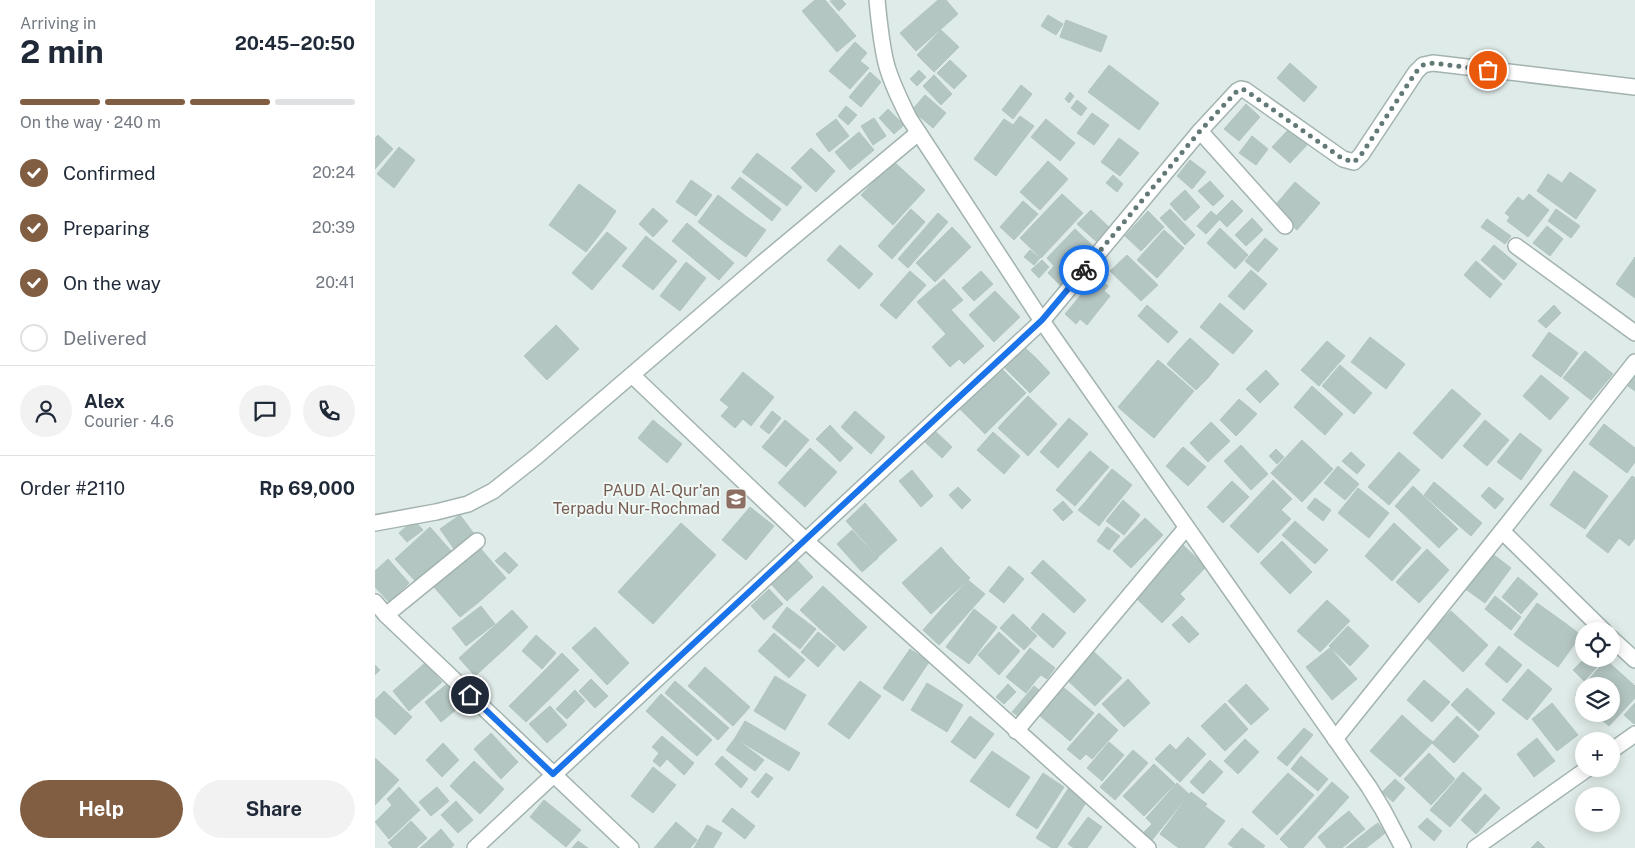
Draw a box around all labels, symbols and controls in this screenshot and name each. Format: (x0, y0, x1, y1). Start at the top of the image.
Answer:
text: Arriving in (20, 14, 96, 33)
text: 20:45–20:50 (235, 32, 355, 54)
text: 2 min (20, 33, 104, 70)
pin (1467, 49, 1509, 91)
icon: bag (1474, 56, 1502, 84)
text: On the way · 240 m (20, 113, 161, 132)
icon: check (20, 159, 48, 187)
text: Confirmed (63, 162, 156, 184)
text: 20:24 (312, 163, 355, 182)
icon: check (20, 214, 48, 242)
text: Preparing (63, 217, 150, 239)
text: 20:39 (312, 218, 355, 237)
courier (1059, 245, 1109, 295)
icon: bike (1070, 256, 1098, 284)
icon: check (20, 269, 48, 297)
text: On the way (63, 272, 161, 294)
text: 20:41 (316, 273, 355, 292)
text: Delivered (63, 327, 147, 349)
button: person (20, 385, 72, 437)
button: chat (239, 385, 291, 437)
button: phone (303, 385, 355, 437)
text: Alex (84, 390, 125, 412)
text: Courier · 4.6 (84, 412, 174, 431)
text: Order #2110 (20, 477, 125, 499)
text: Rp 69,000 (259, 477, 355, 499)
place label: PAUD Al-Qur'an Terpadu Nur-Rochmad (553, 481, 720, 518)
school or university icon: PAUD Al-Qur'an Terpadu Nur-Rochmad (724, 487, 748, 511)
map controls (1575, 622, 1620, 832)
button: locate (1575, 622, 1620, 667)
pin (449, 674, 491, 716)
button: layers (1575, 677, 1620, 722)
icon: home (456, 681, 484, 709)
button: + (1575, 732, 1620, 777)
button: Help (20, 780, 183, 838)
button: Share (193, 780, 355, 838)
button: − (1575, 787, 1620, 832)

